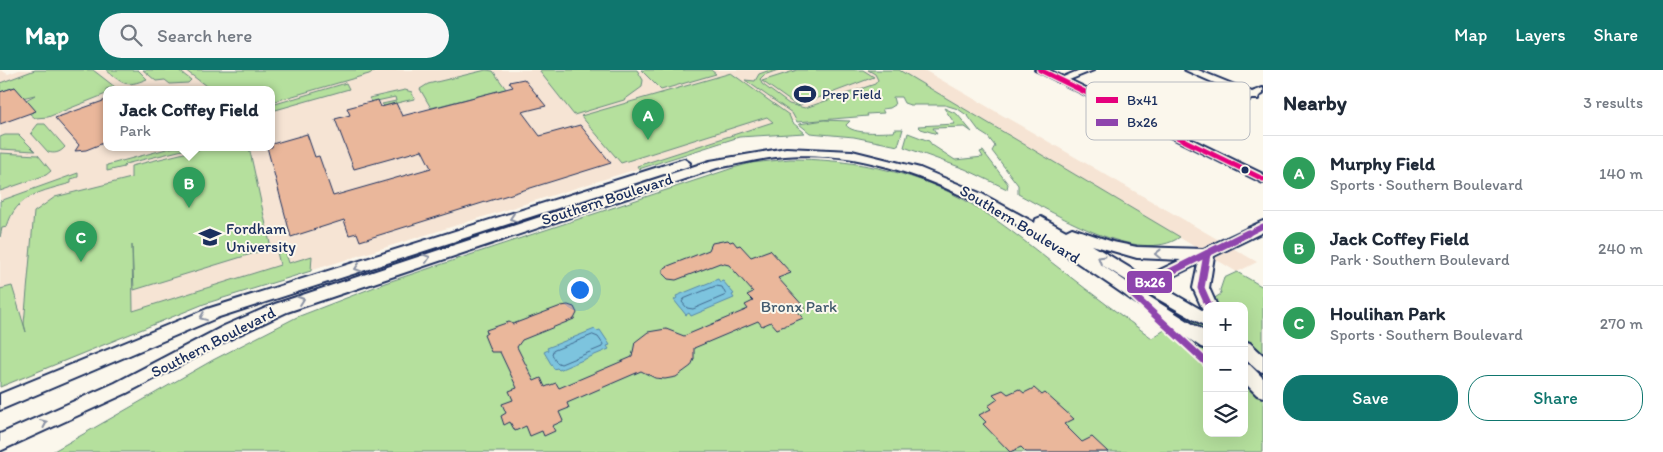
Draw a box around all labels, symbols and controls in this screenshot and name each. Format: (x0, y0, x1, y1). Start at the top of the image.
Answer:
search box (99, 13, 449, 58)
text: Map (25, 21, 69, 50)
icon: search (117, 21, 145, 49)
text: Search here (157, 24, 252, 47)
text: Map (1454, 24, 1487, 46)
text: Layers (1515, 24, 1565, 46)
text: Share (1593, 24, 1638, 46)
sports icon: Prep Field (792, 81, 818, 107)
legend (1086, 82, 1250, 140)
popup (103, 86, 275, 151)
place label: Prep Field (822, 86, 882, 103)
text: Nearby (1283, 90, 1347, 115)
text: Bx41 (1127, 92, 1158, 109)
text: 3 results (1583, 93, 1643, 112)
text: Jack Coffey Field (120, 98, 258, 121)
pin: A (632, 99, 664, 140)
text: Bx26 (1127, 114, 1158, 131)
text: Park (120, 121, 151, 140)
text: Murphy Field (1330, 152, 1435, 175)
text: A (1294, 164, 1304, 183)
text: 140 m (1599, 164, 1643, 183)
unlabelled marker (1240, 165, 1250, 175)
pin: B (173, 167, 205, 208)
street label: Southern Boulevard (539, 169, 675, 229)
text: Sports · Southern Boulevard (1330, 175, 1523, 194)
street label: Southern Boulevard (956, 181, 1084, 268)
one-way arrow (509, 212, 518, 222)
place label: Fordham University (226, 219, 296, 256)
pin: C (65, 221, 97, 262)
school or university icon: Fordham University (197, 224, 223, 250)
text: Jack Coffey Field (1330, 227, 1469, 250)
text: B (1294, 239, 1304, 258)
text: 240 m (1598, 239, 1643, 258)
one-way arrow (1154, 249, 1162, 259)
text: Park · Southern Boulevard (1330, 250, 1510, 269)
one-way arrow (423, 254, 431, 264)
one-way arrow (1098, 256, 1107, 265)
one-way arrow (355, 262, 363, 272)
line badge: Bx26 (1126, 270, 1173, 294)
text: Bx26 (1135, 274, 1166, 291)
your location (567, 277, 593, 303)
one-way arrow (296, 296, 305, 306)
park label: Bronx Park (761, 297, 837, 316)
street label: Southern Boulevard (148, 302, 279, 382)
map controls (1203, 302, 1248, 437)
button: + (1203, 302, 1248, 347)
text: Houlihan Park (1330, 302, 1446, 325)
one-way arrow (200, 311, 208, 321)
text: C (1294, 314, 1304, 333)
text: 270 m (1600, 314, 1643, 333)
text: Sports · Southern Boulevard (1330, 325, 1523, 344)
button: − (1203, 347, 1248, 392)
button: Save (1283, 375, 1458, 421)
button: Share (1468, 375, 1643, 421)
button: layers (1203, 392, 1248, 437)
one-way arrow (39, 419, 48, 430)

